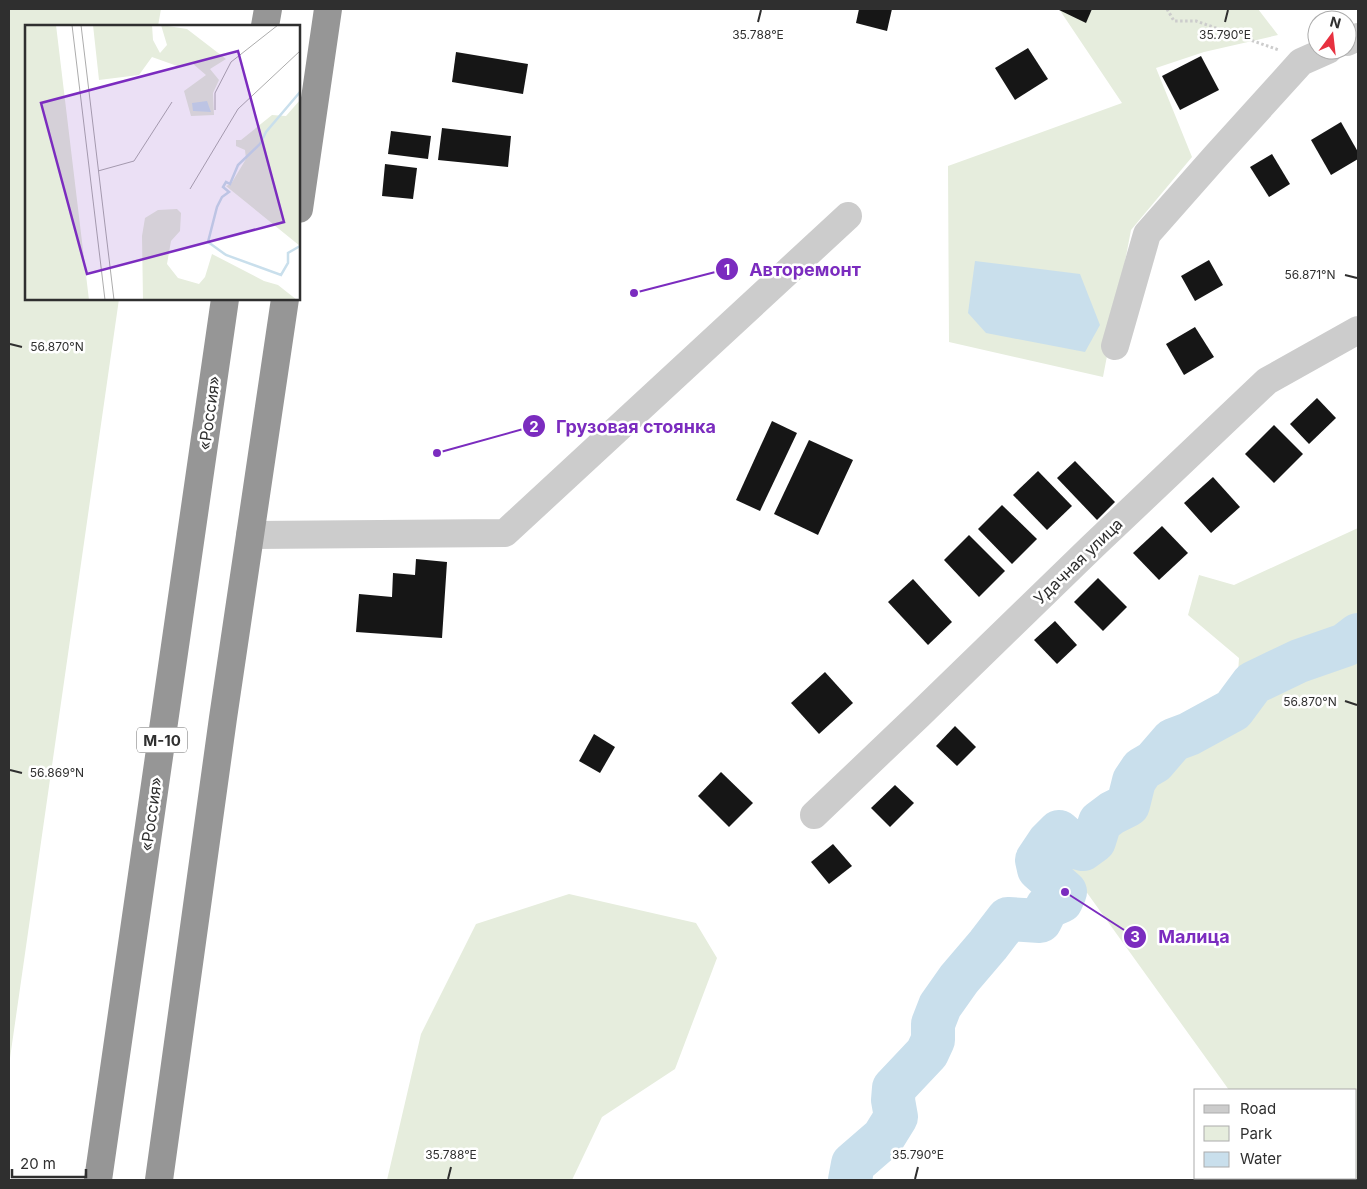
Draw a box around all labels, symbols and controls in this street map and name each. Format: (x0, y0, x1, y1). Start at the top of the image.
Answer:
north arrow (1307, 10, 1357, 60)
text: N (1328, 12, 1343, 32)
inset map (25, 25, 300, 300)
text: 35.788°E (732, 27, 784, 42)
text: 35.790°E (1199, 27, 1251, 42)
callout: Авторемонт (715, 253, 871, 286)
text: Авторемонт (749, 259, 861, 280)
text: 1 (724, 260, 730, 279)
text: 56.871°N (1284, 267, 1336, 282)
text: 56.870°N (30, 339, 84, 354)
street label: «Россия» (194, 374, 224, 452)
callout: Грузовая стоянка (521, 410, 726, 443)
text: Грузовая стоянка (556, 416, 716, 437)
text: 2 (529, 417, 539, 436)
street label: Удачная улица (1029, 514, 1127, 608)
text: 56.870°N (1283, 694, 1337, 709)
road number: М-10 (137, 728, 187, 752)
text: 56.869°N (30, 765, 84, 780)
street label: «Россия» (136, 775, 166, 853)
callout: Малица (1123, 920, 1239, 953)
text: Малица (1158, 926, 1230, 947)
text: 3 (1130, 927, 1140, 946)
legend (1194, 1089, 1357, 1179)
text: Road (1240, 1099, 1276, 1118)
text: Park (1240, 1124, 1273, 1143)
scale bar (12, 1146, 86, 1178)
text: 35.788°E (425, 1147, 477, 1162)
text: 35.790°E (892, 1147, 944, 1162)
text: Water (1240, 1149, 1282, 1168)
text: 20 m (20, 1154, 56, 1173)

